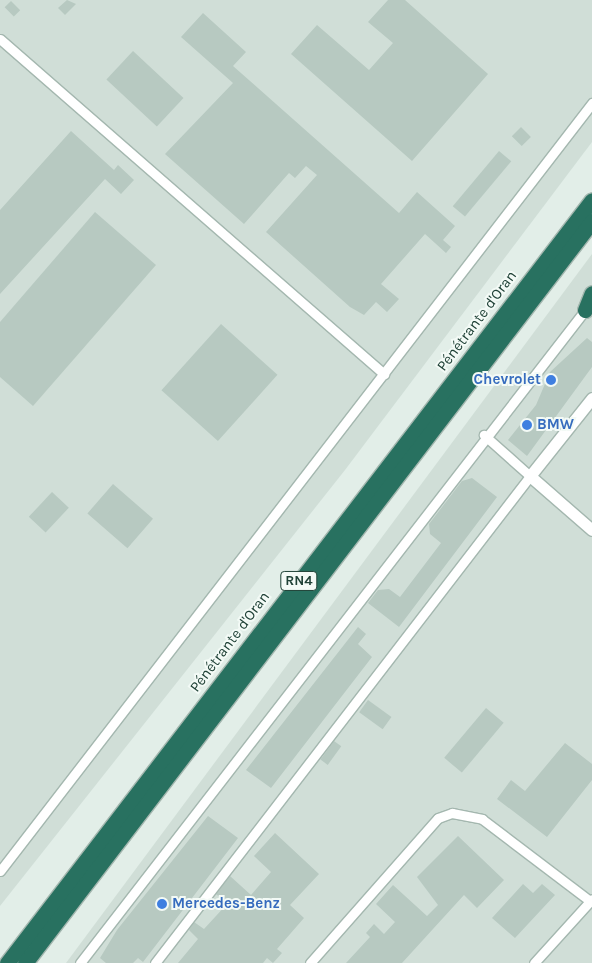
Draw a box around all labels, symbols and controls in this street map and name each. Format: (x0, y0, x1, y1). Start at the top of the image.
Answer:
street label: Pénétrante d'Oran (433, 267, 521, 375)
place label: Chevrolet (474, 371, 541, 389)
marker: Chevrolet (545, 374, 557, 386)
place label: BMW (537, 416, 574, 434)
marker: BMW (521, 419, 533, 431)
road number: RN4 (280, 570, 318, 592)
street label: Pénétrante d'Oran (186, 588, 274, 696)
place label: Mercedes-Benz (172, 895, 280, 913)
marker: Mercedes-Benz (156, 898, 168, 910)

